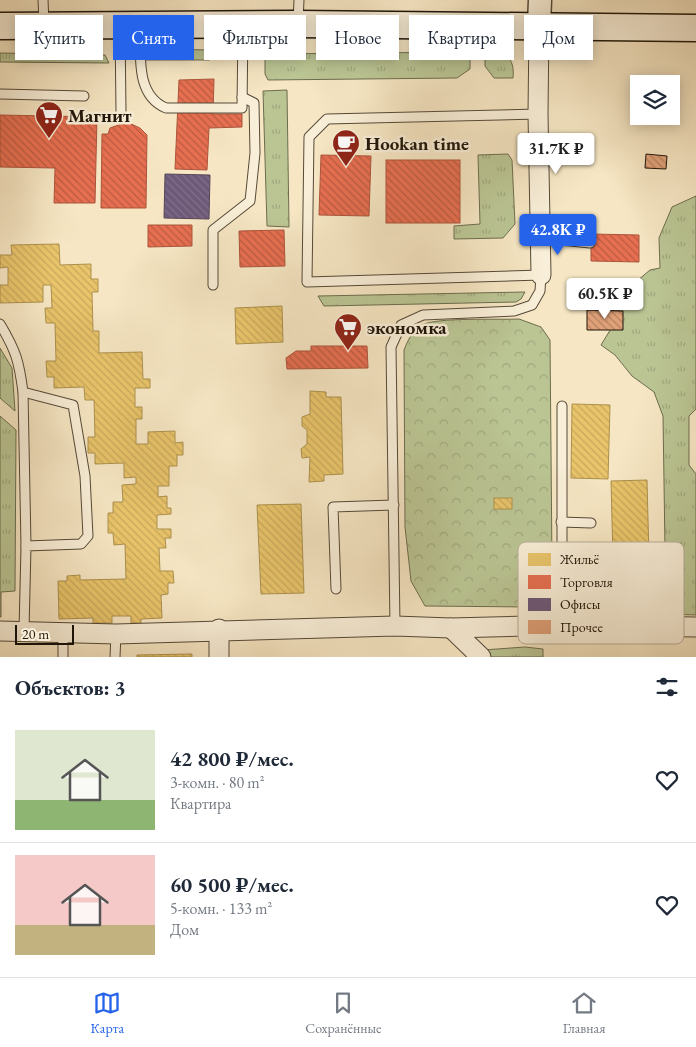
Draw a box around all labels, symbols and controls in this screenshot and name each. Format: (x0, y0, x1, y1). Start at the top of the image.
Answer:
chip: Купить (15, 15, 103, 60)
chip: Снять (113, 15, 194, 60)
chip: Фильтры (204, 15, 306, 60)
chip: Новое (316, 15, 399, 60)
chip: Квартира (409, 15, 514, 60)
chip: Дом (524, 15, 593, 60)
map controls (630, 75, 680, 125)
button: layers (630, 75, 680, 125)
supermarket icon: Магнит (34, 100, 64, 139)
place label: Магнит (68, 103, 132, 128)
cafe icon: Hookan time (331, 128, 361, 167)
place label: Hookan time (365, 131, 469, 156)
pin: 31.7K ₽ (510, 132, 602, 175)
text: 31.7K ₽ (528, 138, 584, 159)
pin: 42.8K ₽ (512, 214, 604, 256)
text: 42.8K ₽ (530, 219, 586, 240)
pin: 60.5K ₽ (559, 278, 651, 320)
text: 60.5K ₽ (577, 283, 633, 304)
supermarket icon: экономка (333, 312, 363, 351)
place label: экономка (367, 315, 447, 340)
legend (518, 542, 684, 644)
text: Жильё (559, 550, 600, 568)
text: Торговля (560, 573, 613, 591)
text: Офисы (560, 595, 601, 613)
text: Прочее (560, 618, 603, 636)
scale bar (15, 622, 74, 645)
text: 20 m (22, 625, 49, 643)
icon: filters (653, 673, 681, 701)
text: Объектов: 3 (15, 674, 126, 701)
text: 42 800 ₽/мес. (170, 745, 294, 772)
icon: home (55, 750, 115, 810)
icon: heart (653, 766, 681, 794)
text: 3-комн. · 80 m² (170, 772, 265, 793)
text: Квартира (170, 793, 231, 814)
text: 60 500 ₽/мес. (170, 871, 294, 898)
icon: home (55, 875, 115, 935)
icon: heart (653, 891, 681, 919)
text: 5-комн. · 133 m² (170, 898, 272, 919)
text: Дом (170, 919, 199, 940)
tab: Карта (91, 989, 124, 1037)
tab: Сохранённые (305, 989, 382, 1037)
tab: Главная (563, 989, 605, 1037)

